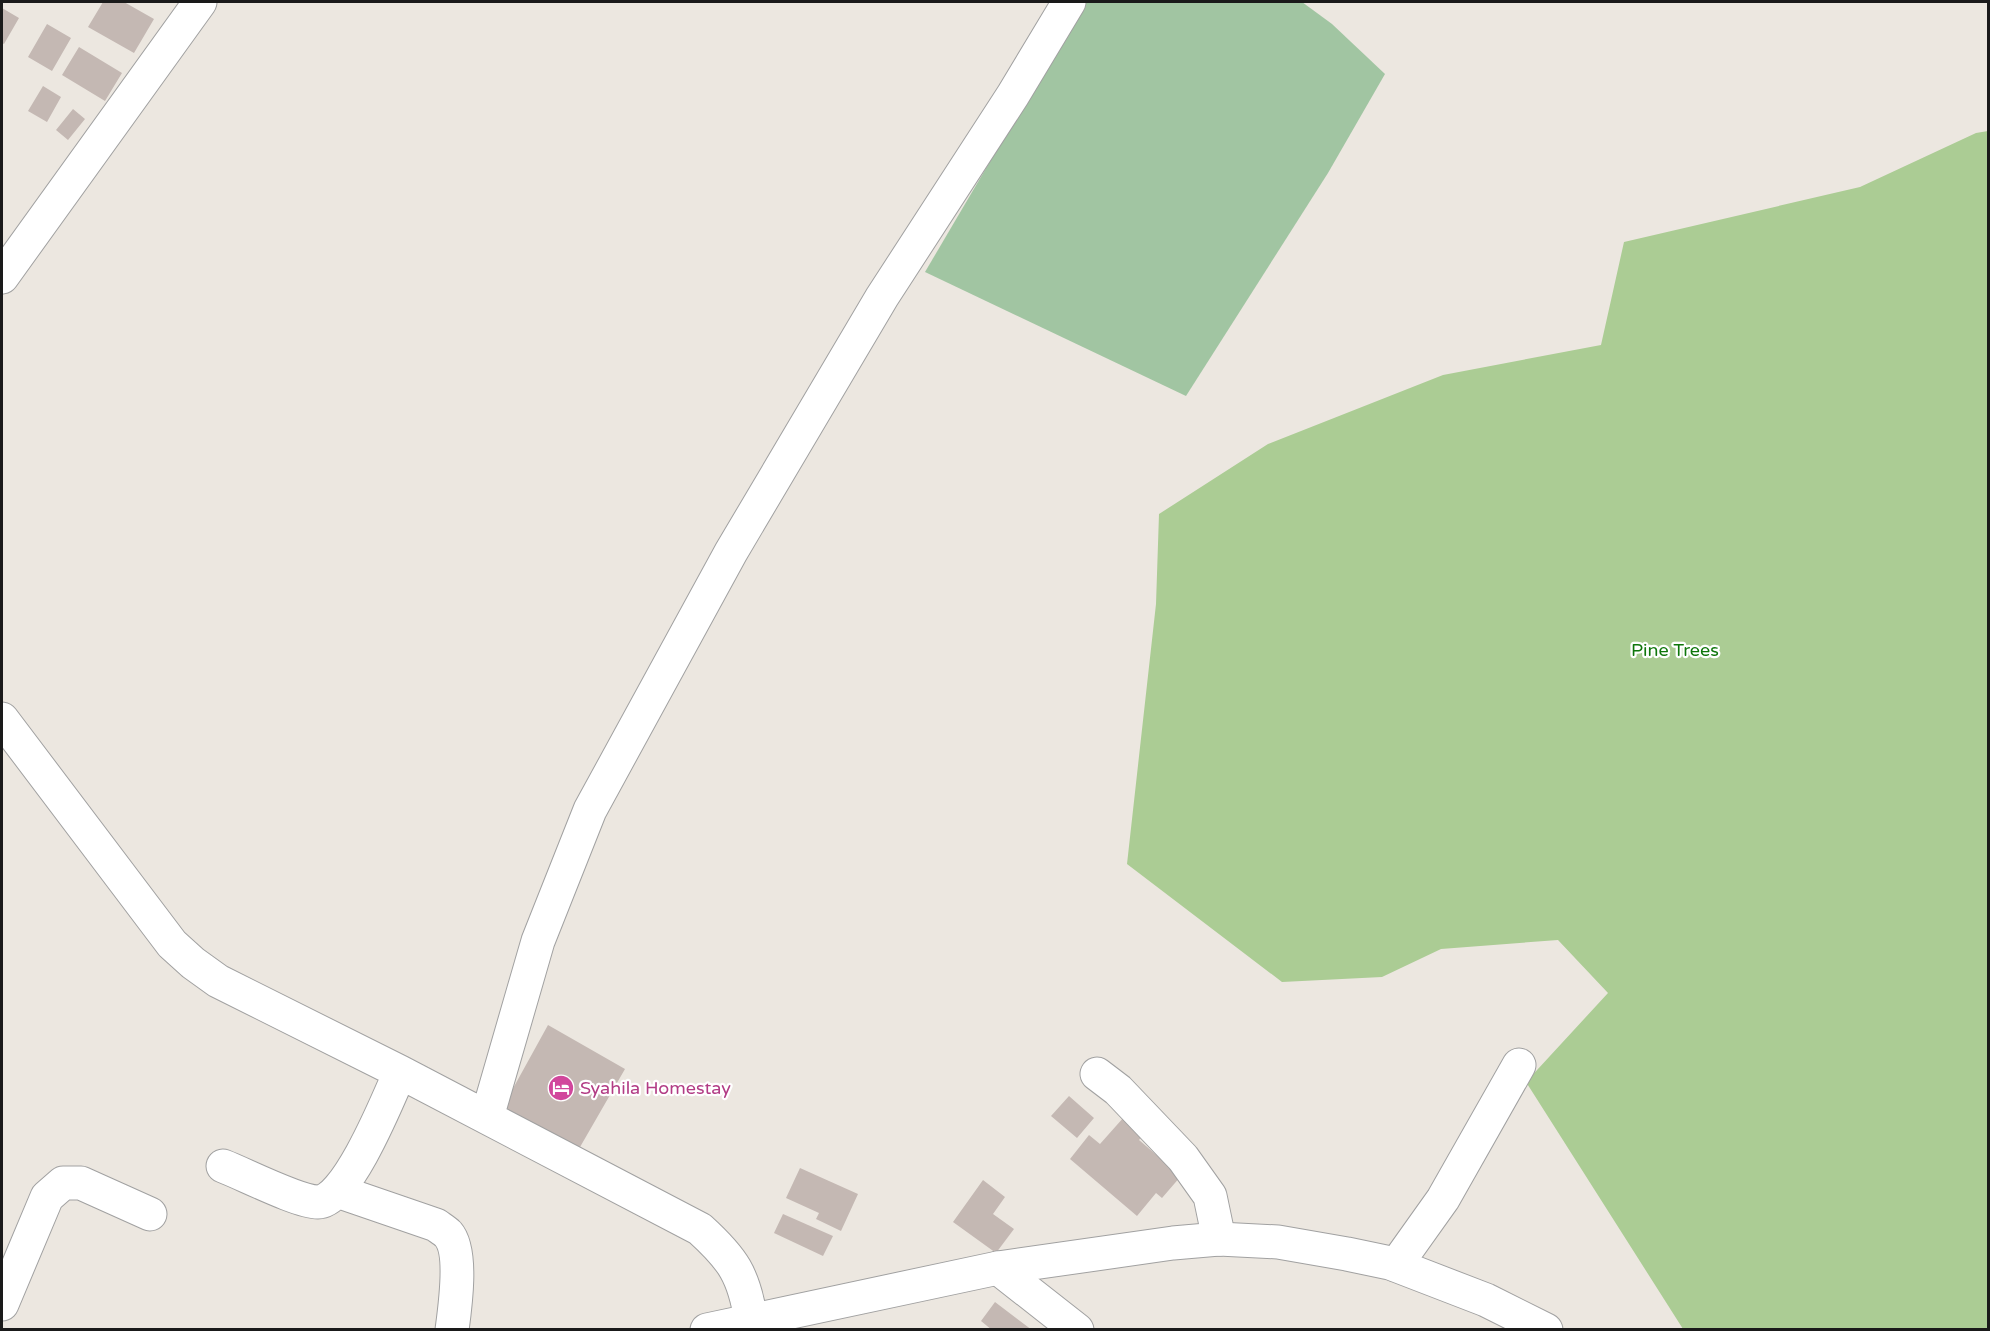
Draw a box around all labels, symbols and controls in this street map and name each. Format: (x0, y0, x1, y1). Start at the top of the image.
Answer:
park label: Pine Trees (1631, 639, 1719, 661)
hotel icon: Syahila Homestay (546, 1073, 576, 1103)
place label: Syahila Homestay (580, 1077, 731, 1099)

